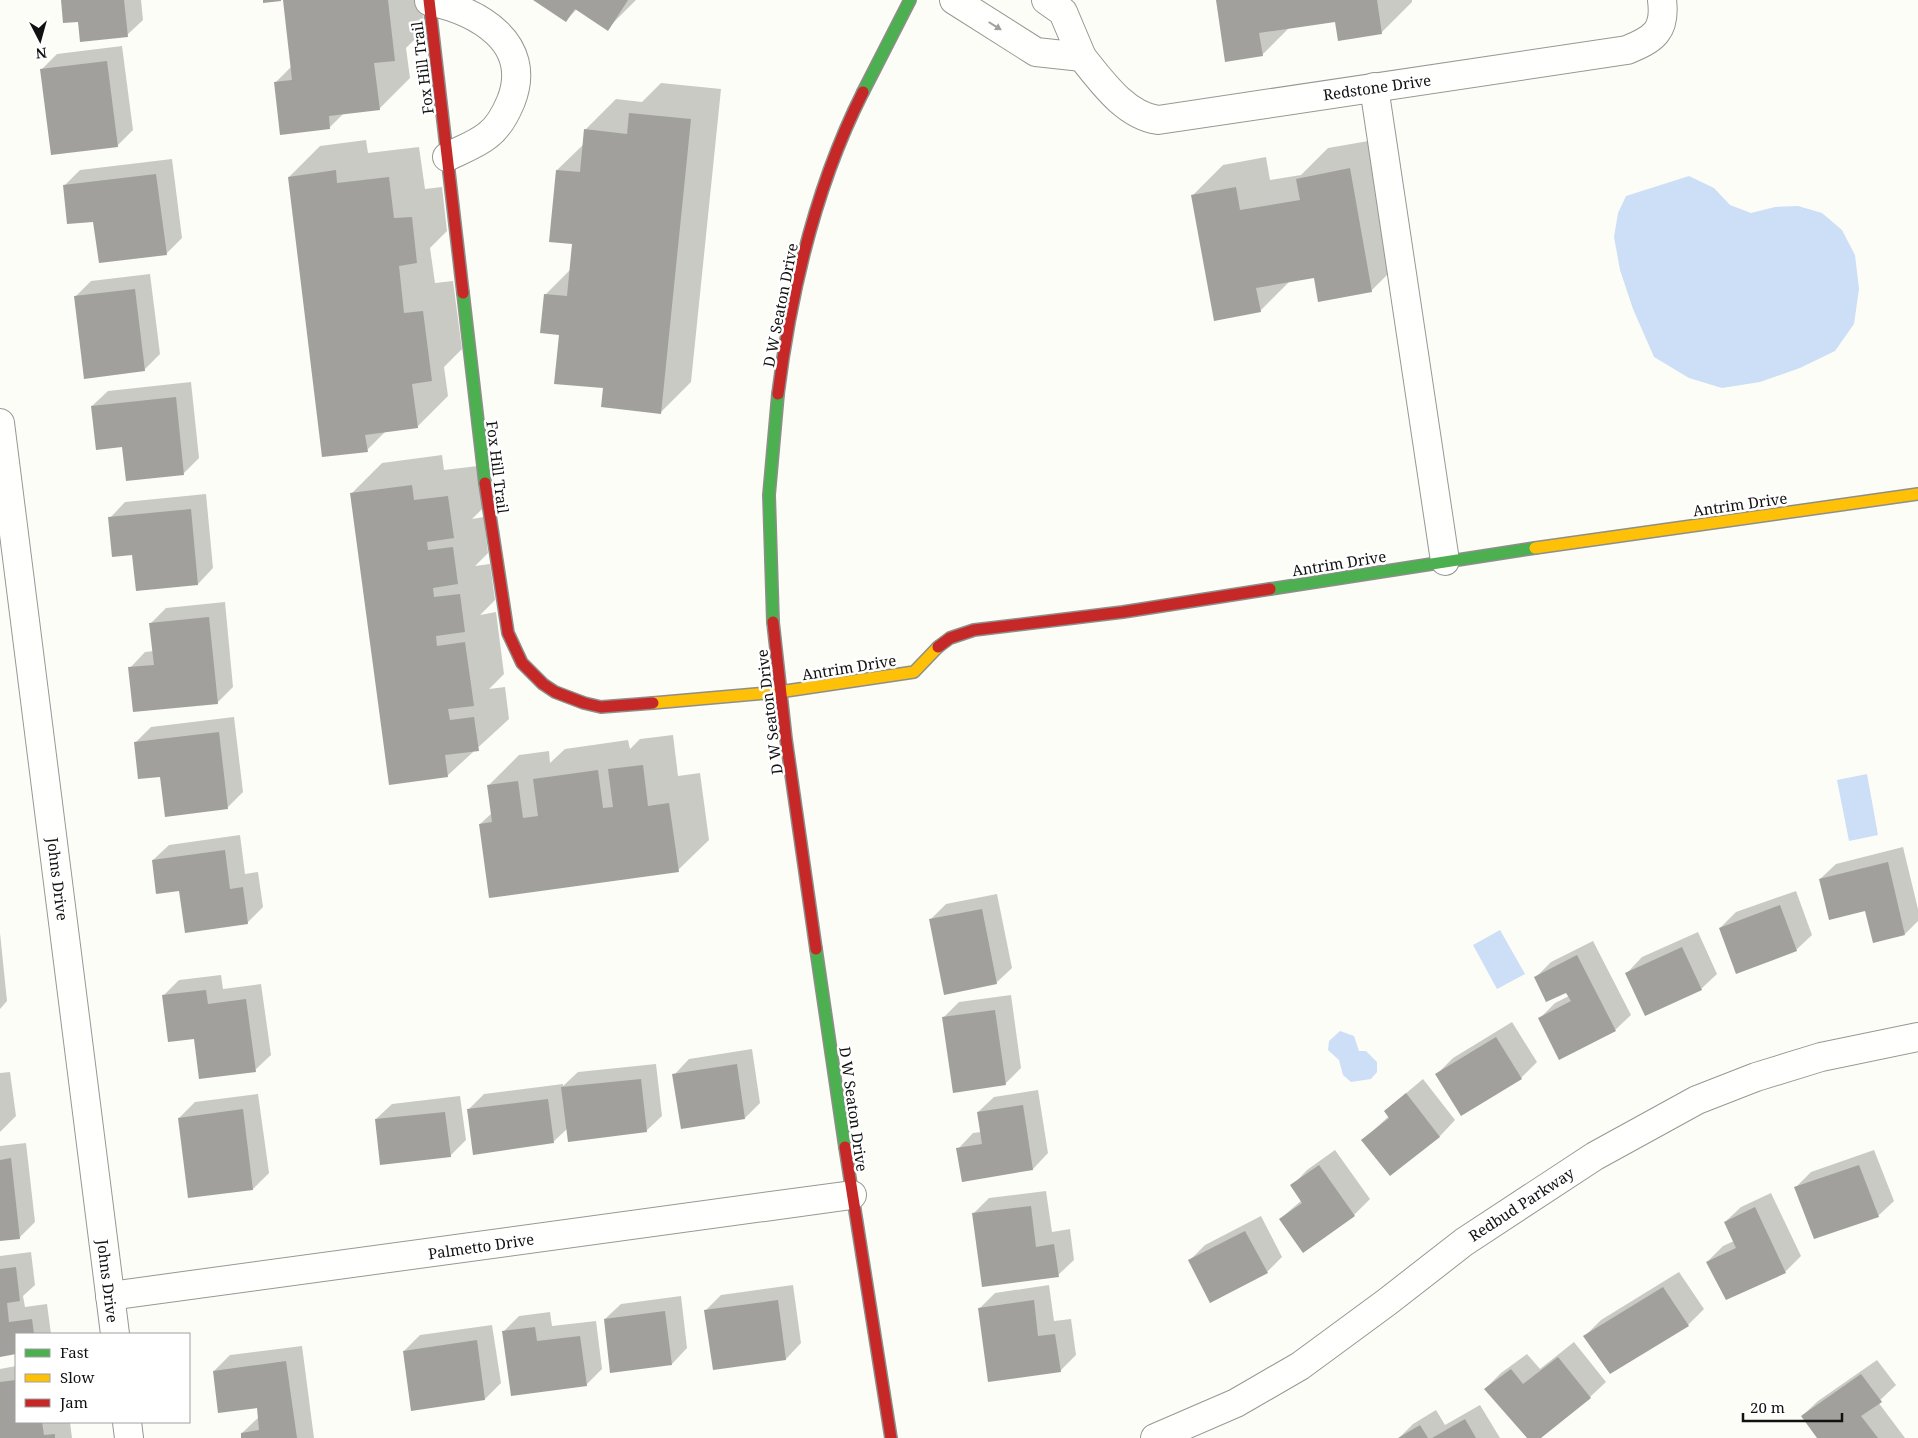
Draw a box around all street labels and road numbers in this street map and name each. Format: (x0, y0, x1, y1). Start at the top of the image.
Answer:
street label: Fox Hill Trail (406, 20, 438, 115)
street label: Redstone Drive (1322, 70, 1432, 104)
street label: D W Seaton Drive (758, 241, 802, 369)
street label: Fox Hill Trail (482, 420, 514, 515)
street label: Antrim Drive (1692, 487, 1788, 521)
street label: Antrim Drive (1291, 546, 1387, 580)
street label: D W Seaton Drive (751, 648, 787, 776)
street label: Antrim Drive (801, 650, 897, 684)
street label: Johns Drive (43, 835, 73, 922)
street label: D W Seaton Drive (835, 1045, 873, 1173)
street label: Redbud Parkway (1464, 1162, 1578, 1246)
street label: Palmetto Drive (427, 1229, 535, 1263)
street label: Johns Drive (93, 1237, 123, 1324)

